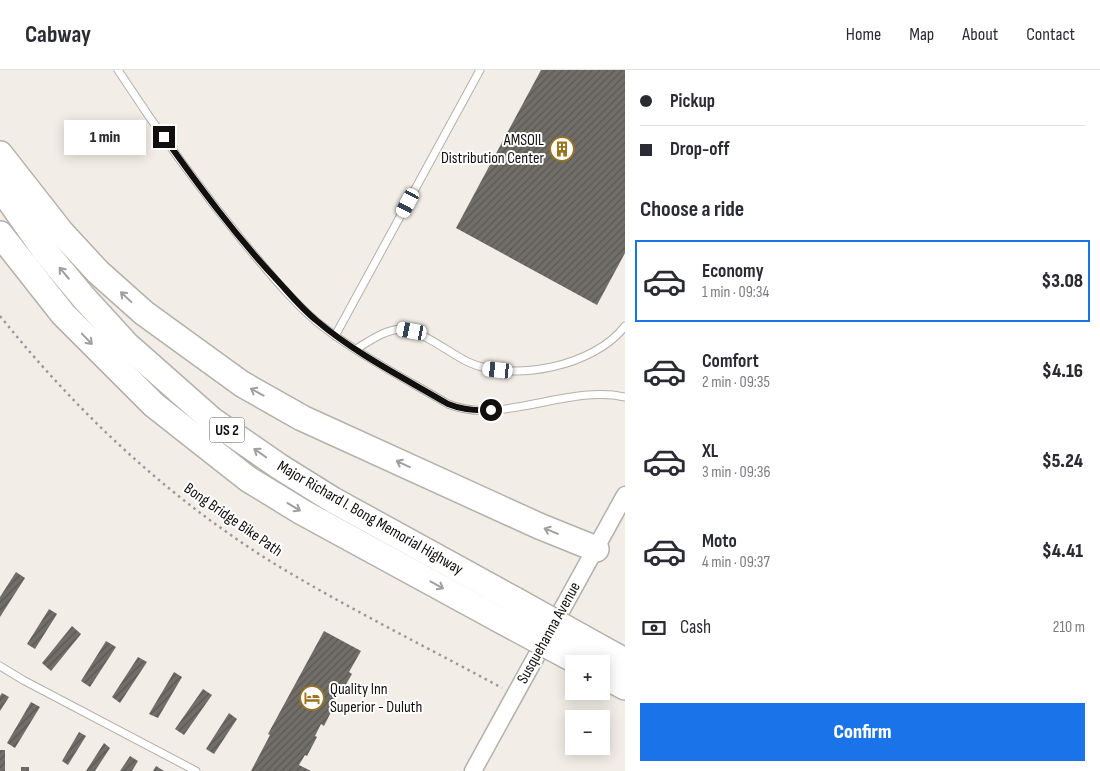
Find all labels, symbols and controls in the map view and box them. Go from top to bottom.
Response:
text: Cabway [25,20,91,49]
text: Home [846,24,881,45]
text: Map [909,24,934,45]
text: About [962,24,998,45]
text: Contact [1026,24,1075,45]
text: Pickup [670,90,715,113]
callout: 1 min [64,120,146,154]
route end [153,126,175,148]
text: 1 min [90,128,120,147]
place label: AMSOIL Distribution Center [441,131,544,168]
building icon: AMSOIL Distribution Center [549,136,575,162]
text: Drop-off [670,138,730,161]
car [394,186,421,220]
text: Choose a ride [640,196,744,223]
icon: car [642,259,687,304]
text: Economy [702,260,764,283]
one-way arrow [58,267,69,280]
text: $3.08 [1042,270,1083,293]
text: 1 min · 09:34 [702,283,769,302]
one-way arrow [119,291,132,303]
car [395,321,428,341]
one-way arrow [81,332,93,345]
icon: car [642,349,687,394]
text: Comfort [702,350,759,373]
text: $4.16 [1042,360,1083,383]
car [482,361,513,379]
text: 2 min · 09:35 [702,373,770,392]
one-way arrow [250,387,265,397]
route start [480,399,502,421]
road number: US 2 [210,418,244,442]
icon: car [642,439,687,484]
text: XL [702,440,718,463]
one-way arrow [253,448,267,458]
text: $5.24 [1042,450,1083,473]
street label: Major Richard I. Bong Memorial Highway [274,457,466,579]
one-way arrow [396,458,411,468]
text: 3 min · 09:36 [702,463,771,482]
street label: Bong Bridge Bike Path [180,479,286,561]
one-way arrow [286,502,301,512]
one-way arrow [544,525,559,535]
icon: car [642,529,687,574]
text: Moto [702,530,737,553]
text: $4.41 [1042,540,1083,563]
text: 4 min · 09:37 [702,553,770,572]
street label: Susquehanna Avenue [513,579,585,687]
one-way arrow [429,580,444,590]
icon: cash [640,614,668,642]
text: Cash [680,616,711,639]
text: 210 m [1053,618,1085,637]
map controls [565,655,610,755]
button: + [565,655,610,700]
place label: Quality Inn Superior - Duluth [330,680,422,717]
hotel icon: Quality Inn Superior - Duluth [299,685,325,711]
button: Confirm [640,703,1085,761]
button: − [565,710,610,755]

